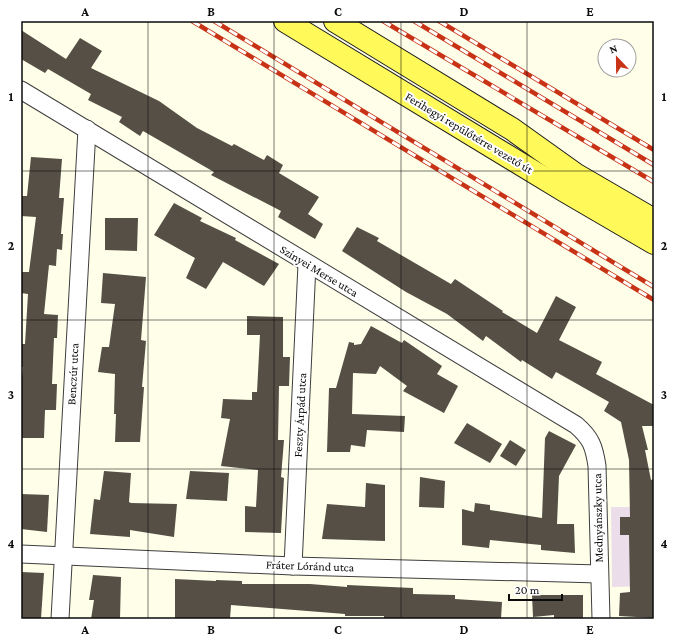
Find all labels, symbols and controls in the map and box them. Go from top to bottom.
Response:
text: A [80,4,89,19]
text: B [207,4,215,19]
text: C [334,4,342,19]
text: D [460,4,469,19]
text: E [586,4,594,19]
north arrow [597,38,637,78]
text: N [608,42,619,56]
text: 1 [9,89,14,104]
street label: Ferihegyi repülőtérre vezető út [403,89,536,177]
text: 1 [662,89,667,104]
text: 2 [8,238,15,253]
text: 2 [661,238,668,253]
street label: Szinyei Merse utca [277,242,361,300]
street label: Benczúr utca [64,342,82,405]
street label: Feszty Árpád utca [291,372,309,458]
text: 3 [8,387,14,402]
text: 3 [661,387,667,402]
street label: Mednyánszky utca [590,473,606,563]
text: 4 [7,536,15,551]
text: 4 [660,536,668,551]
street label: Fráter Lóránd utca [266,557,355,575]
scale bar [509,576,562,602]
text: 20 m [515,583,540,597]
text: A [80,622,89,637]
text: B [207,622,215,637]
text: C [334,622,342,637]
text: D [460,622,469,637]
text: E [586,622,594,637]

